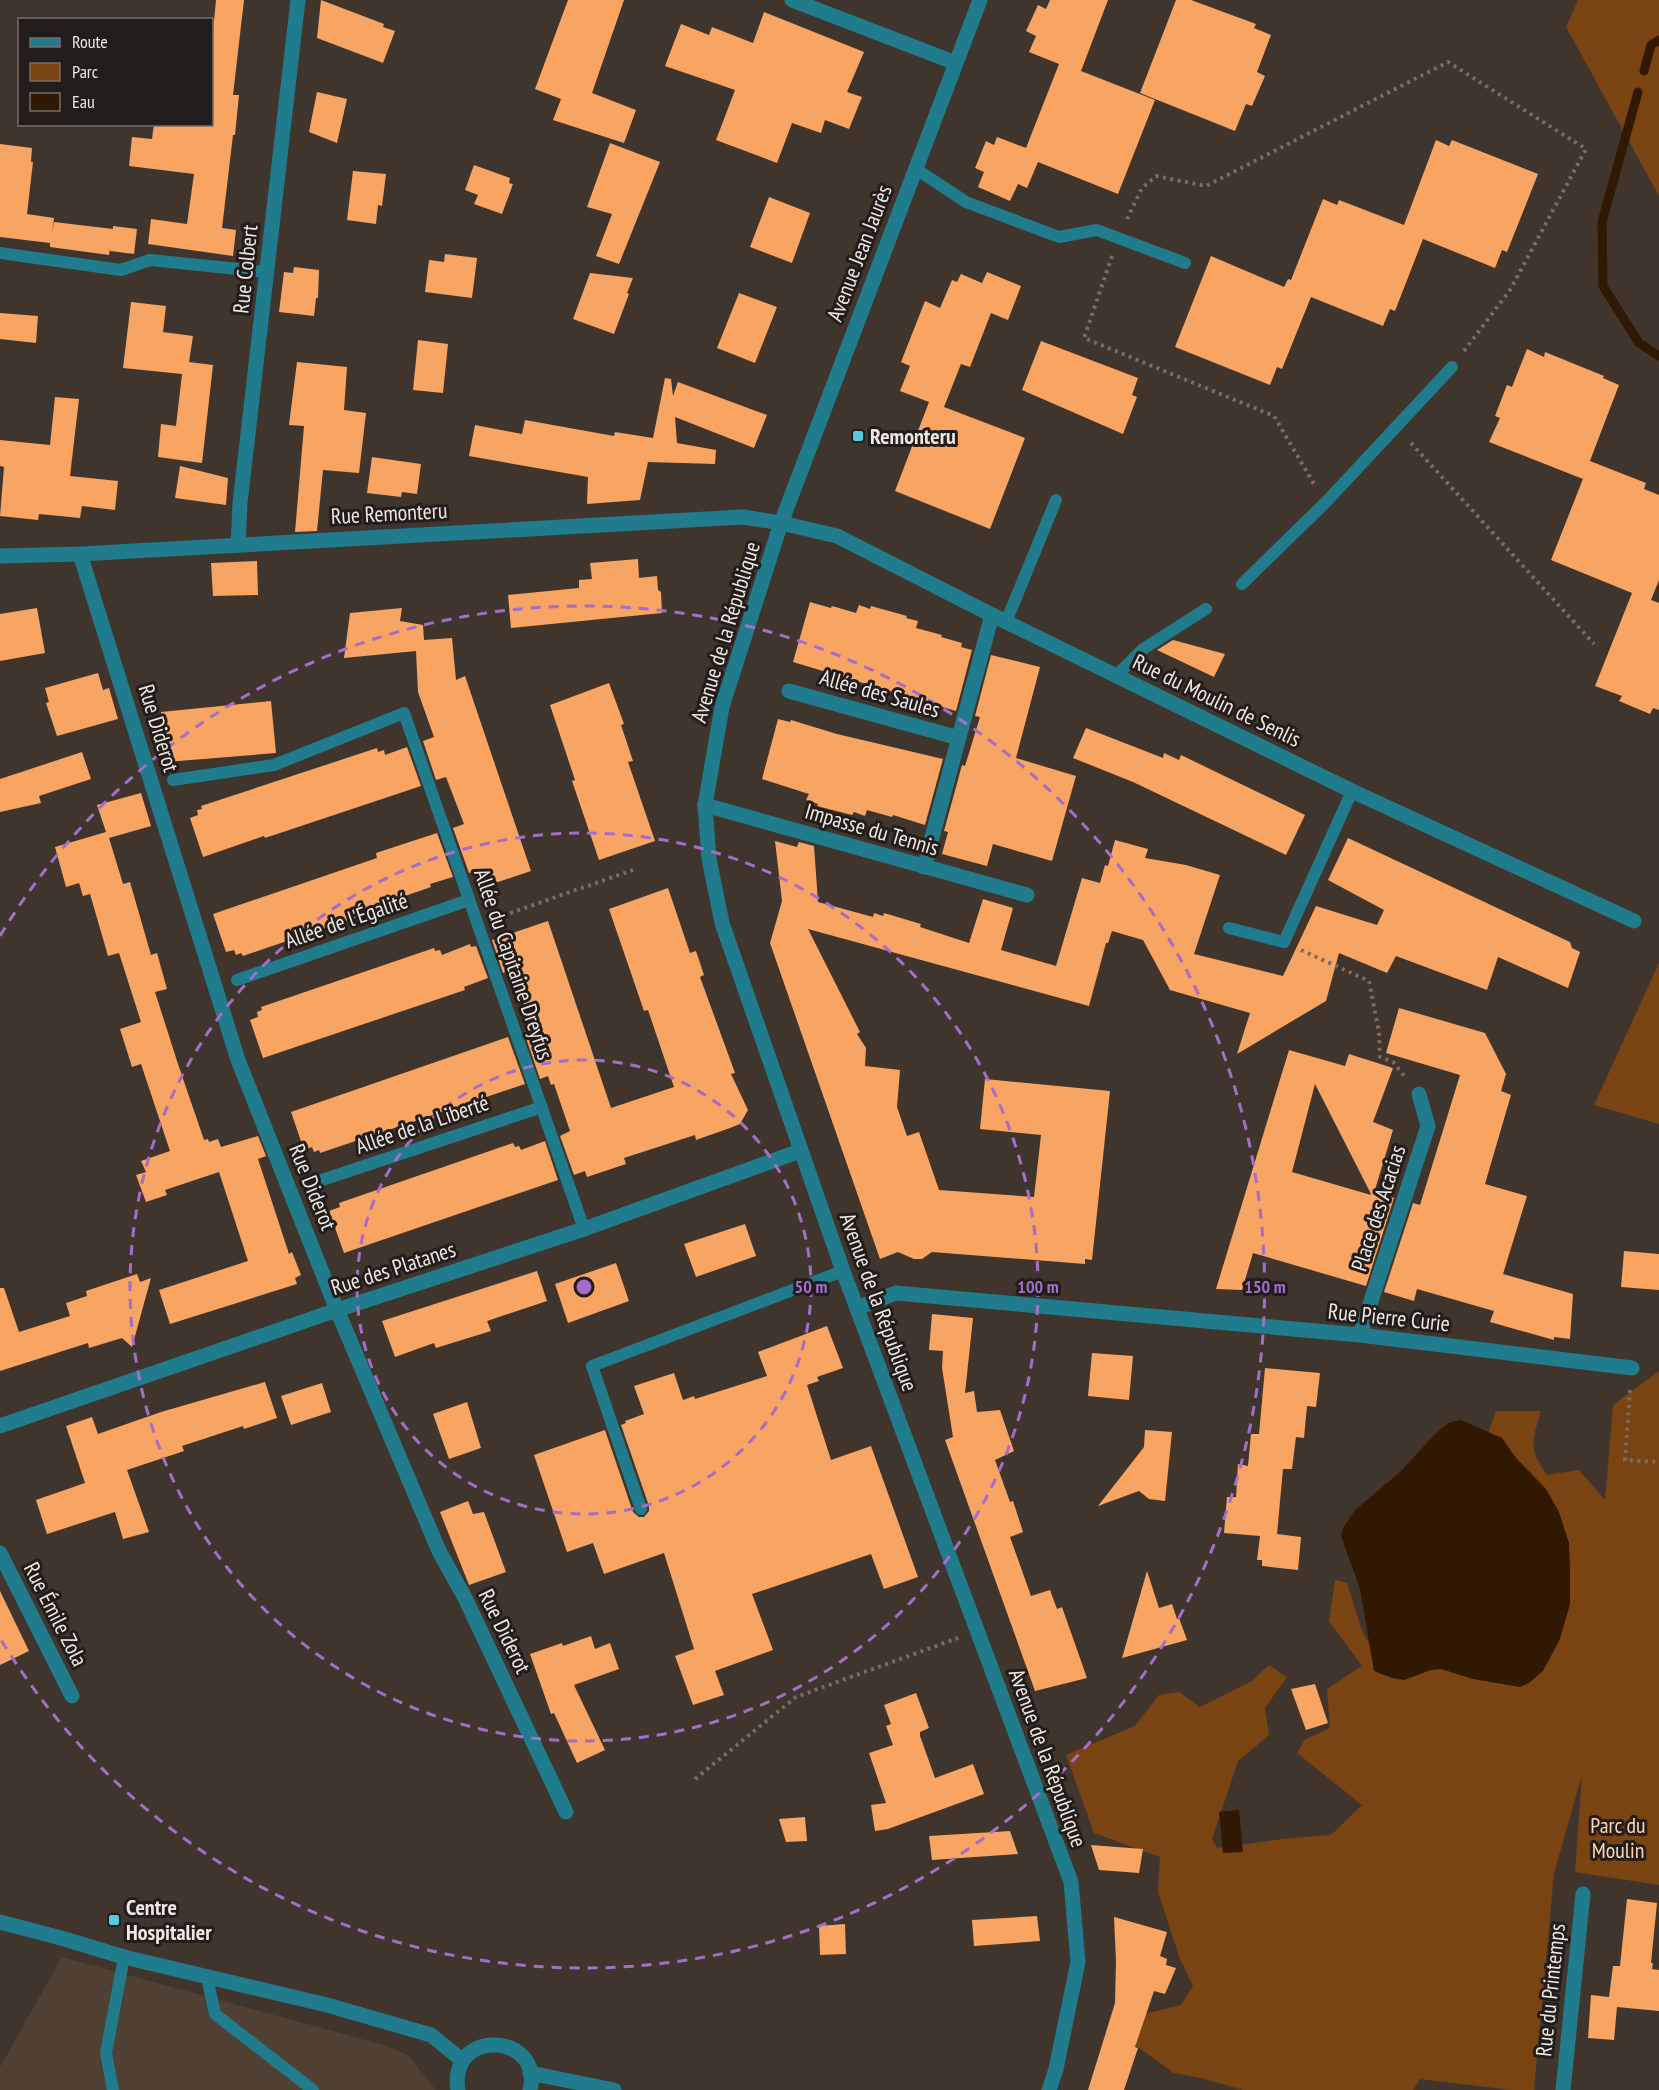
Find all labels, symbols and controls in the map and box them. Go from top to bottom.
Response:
legend [18,18,213,126]
text: Route [72,30,108,53]
text: Parc [72,60,99,83]
text: Eau [72,90,95,113]
street label: Avenue Jean Jaurès [820,181,898,325]
street label: Rue Colbert [226,223,264,315]
place label: Remonteru [870,422,956,450]
marker: Remonteru [851,429,865,443]
street label: Rue Remonteru [330,496,448,530]
street label: Avenue de la République [684,538,766,726]
street label: Rue du Moulin de Senlis [1128,647,1306,753]
street label: Allée des Saules [817,663,943,723]
street label: Rue Diderot [132,681,186,775]
street label: Impasse du Tennis [802,797,942,861]
street label: Allée du Capitaine Dreyfus [468,865,560,1063]
street label: Allée de l'Égalité [281,886,411,954]
street label: Allée de la Liberté [352,1088,492,1160]
street label: Rue Diderot [283,1140,343,1234]
street label: Place des Acacias [1344,1141,1412,1275]
street label: Avenue de la République [834,1209,924,1395]
street label: Rue des Platanes [327,1235,459,1301]
text: 50 m [795,1275,827,1298]
text: 100 m [1017,1275,1059,1298]
text: 150 m [1244,1275,1286,1298]
centre of rings [574,1277,594,1297]
street label: Rue Pierre Curie [1327,1297,1451,1337]
street label: Rue Émile Zola [18,1557,94,1671]
street label: Rue Diderot [473,1584,537,1678]
street label: Avenue de la République [1003,1665,1093,1851]
park label: Parc du Moulin [1590,1811,1646,1864]
place label: Centre Hospitalier [126,1893,212,1946]
marker: Centre Hospitalier [107,1913,121,1927]
street label: Rue du Printemps [1529,1922,1571,2058]

